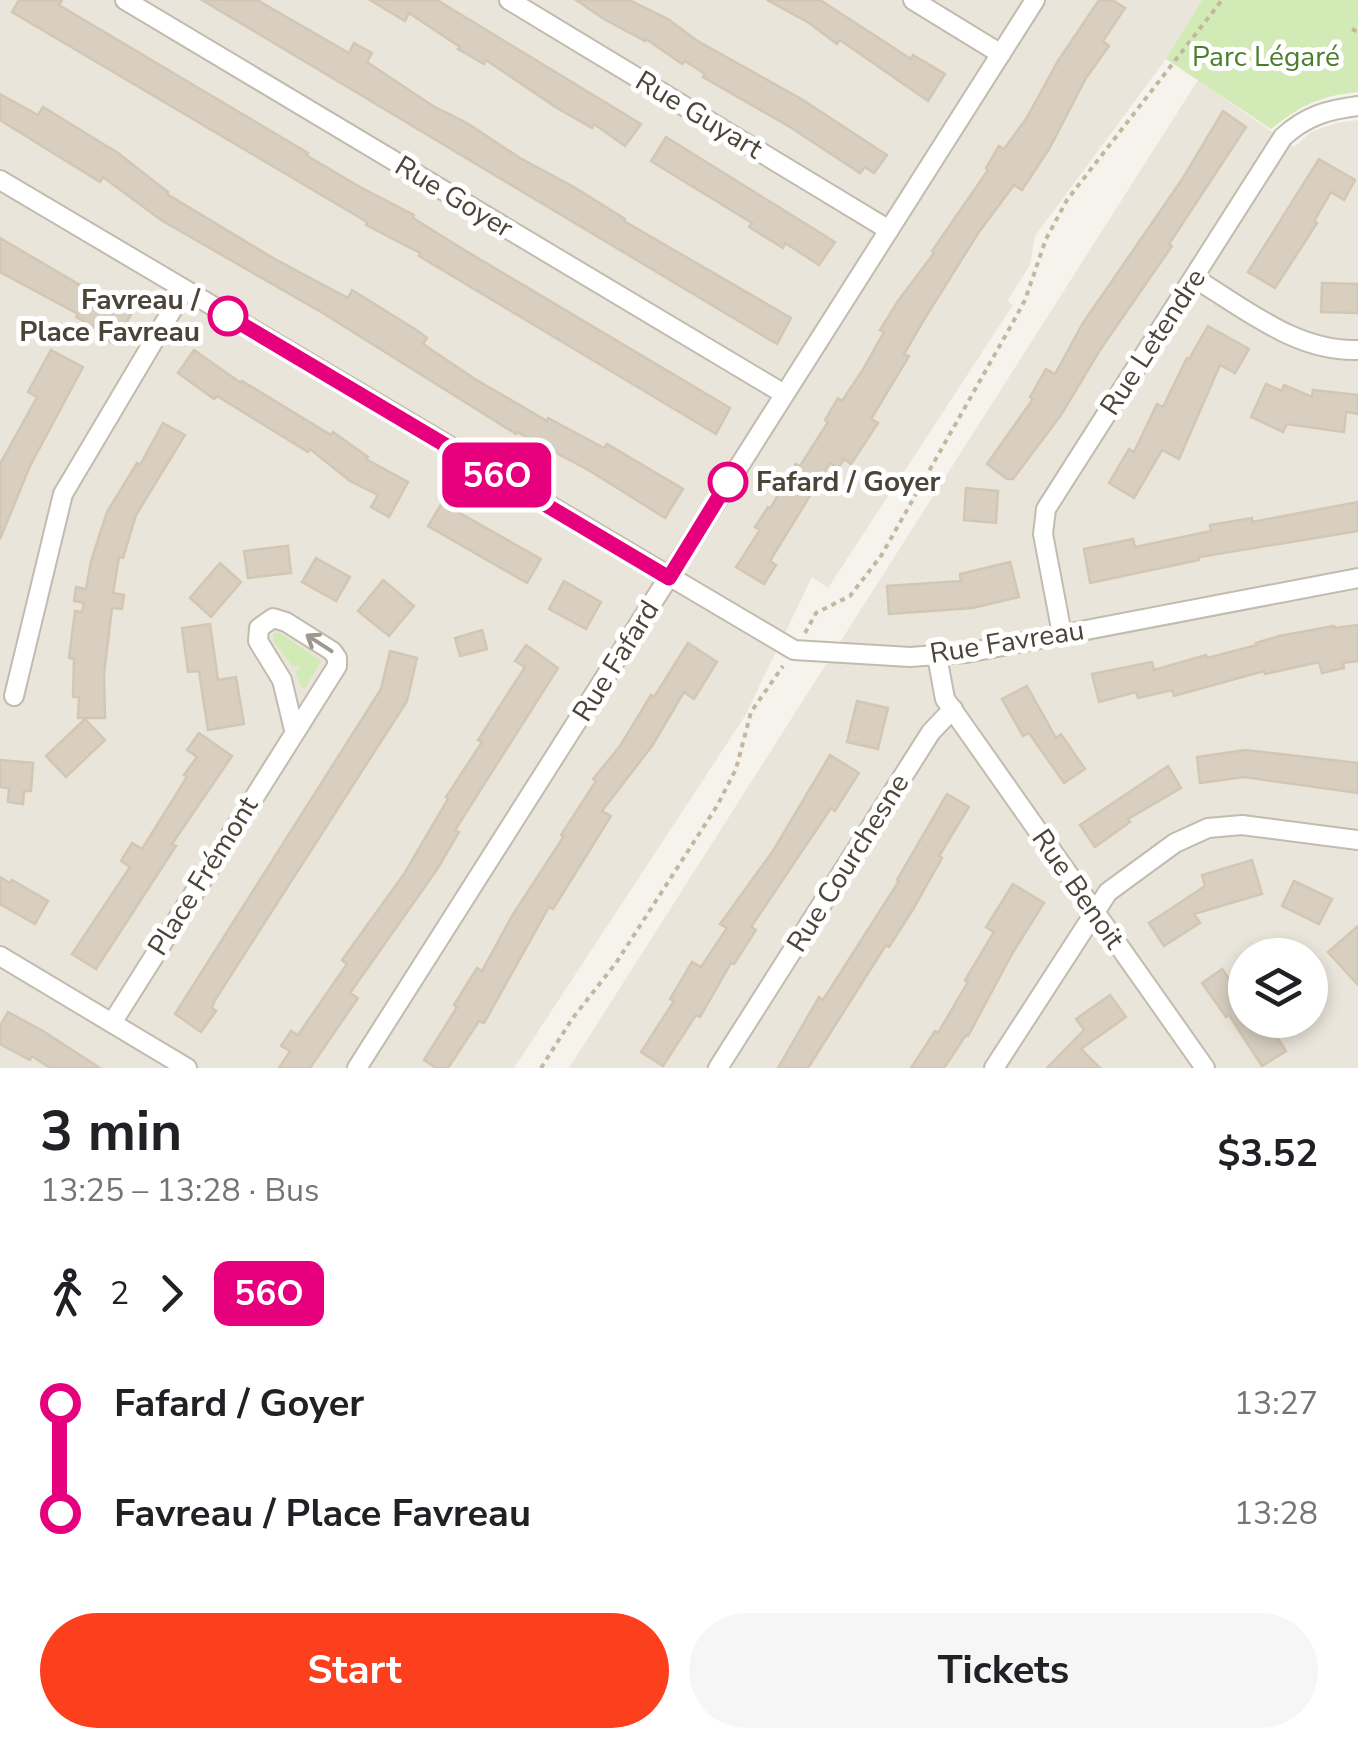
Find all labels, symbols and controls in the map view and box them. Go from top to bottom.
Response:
park label: Parc Légaré [1192,38,1340,76]
street label: Rue Guyart [628,62,770,168]
street label: Rue Goyer [388,147,520,247]
street label: Rue Letendre [1091,261,1215,423]
place label: Favreau / Place Favreau [19,281,201,351]
marker: Favreau / Place Favreau [209,297,247,335]
line badge: 56O [440,442,554,508]
text: 56O [462,452,532,499]
marker: Fafard / Goyer [709,463,747,501]
place label: Fafard / Goyer [756,463,940,501]
street label: Rue Fafard [564,593,668,729]
street label: Rue Favreau [927,611,1087,673]
one-way arrow [305,633,333,654]
street label: Rue Courchesne [778,767,918,959]
street label: Place Frémont [139,789,267,963]
street label: Rue Benoit [1023,822,1133,957]
map controls [1228,938,1328,1038]
button: layers [1228,938,1328,1038]
text: 3 min [40,1094,182,1169]
text: $3.52 [1217,1128,1318,1179]
text: 13:25 – 13:28 · Bus [40,1169,319,1212]
icon: walk [40,1266,95,1321]
icon: forward [144,1266,199,1321]
text: 56O [234,1270,304,1317]
text: 2 [110,1272,129,1315]
text: Fafard / Goyer [114,1378,364,1429]
text: 13:27 [1234,1382,1318,1425]
text: Favreau / Place Favreau [114,1488,531,1539]
text: 13:28 [1234,1492,1318,1535]
button: Start [40,1613,669,1728]
button: Tickets [689,1613,1318,1728]

